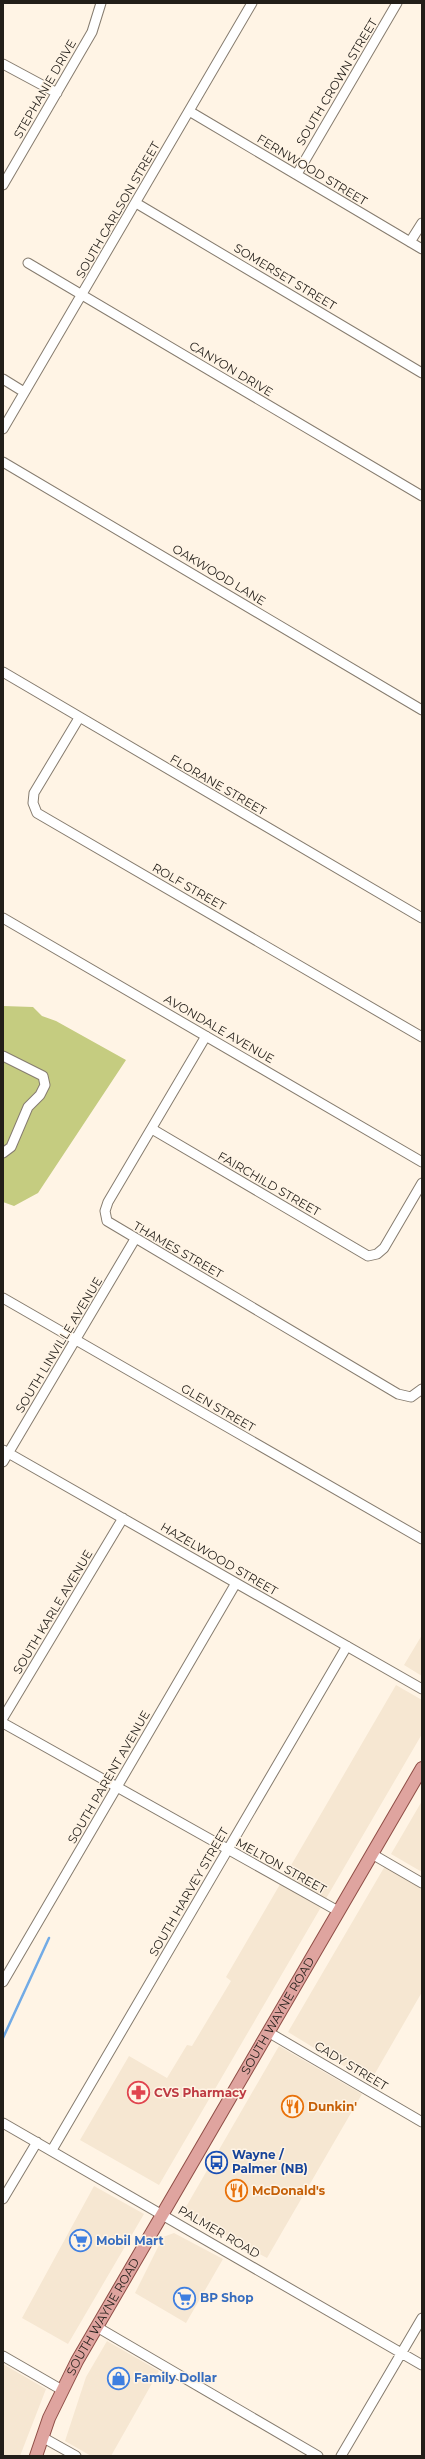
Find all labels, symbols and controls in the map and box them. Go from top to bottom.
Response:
street label: SOUTH CROWN STREET [293,15,380,148]
street label: STEPHANIE DRIVE [10,37,79,141]
street label: FERNWOOD STREET [254,131,370,208]
street label: SOUTH CARLSON STREET [72,139,163,281]
street label: SOMERSET STREET [231,240,339,313]
street label: CANYON DRIVE [187,338,276,399]
street label: OAKWOOD LANE [170,541,269,608]
street label: FLORANE STREET [167,751,269,818]
street label: ROLF STREET [150,859,229,914]
street label: AVONDALE AVENUE [162,991,277,1066]
street label: FAIRCHILD STREET [215,1148,323,1219]
street label: THAMES STREET [131,1218,226,1281]
street label: SOUTH LINVILLE AVENUE [12,1274,105,1415]
street label: GLEN STREET [179,1380,258,1435]
street label: HAZELWOOD STREET [158,1519,281,1598]
street label: SOUTH KARLE AVENUE [10,1547,96,1676]
street label: SOUTH PARENT AVENUE [64,1707,153,1846]
street label: SOUTH HARVEY STREET [146,1825,232,1959]
street label: MELTON STREET [233,1834,329,1897]
street label: SOUTH WAYNE ROAD [237,1954,317,2077]
street label: CADY STREET [312,2038,391,2093]
pharmacy icon: CVS Pharmacy [126,2080,152,2106]
place label: CVS Pharmacy [154,2085,247,2100]
restaurant icon: Dunkin' [280,2094,306,2120]
place label: Dunkin' [308,2099,357,2114]
place label: Wayne / Palmer (NB) [232,2147,308,2176]
bus stop icon: Wayne / Palmer (NB) [203,2149,229,2175]
restaurant icon: McDonald's [224,2178,250,2204]
place label: McDonald's [252,2183,326,2198]
street label: PALMER ROAD [176,2202,263,2261]
supermarket icon: Mobil Mart [68,2228,94,2254]
place label: Mobil Mart [96,2233,164,2248]
street label: SOUTH WAYNE ROAD [63,2255,142,2378]
supermarket icon: BP Shop [171,2285,197,2311]
place label: BP Shop [200,2290,254,2305]
shop icon: Family Dollar [105,2365,131,2391]
place label: Family Dollar [134,2370,217,2385]

